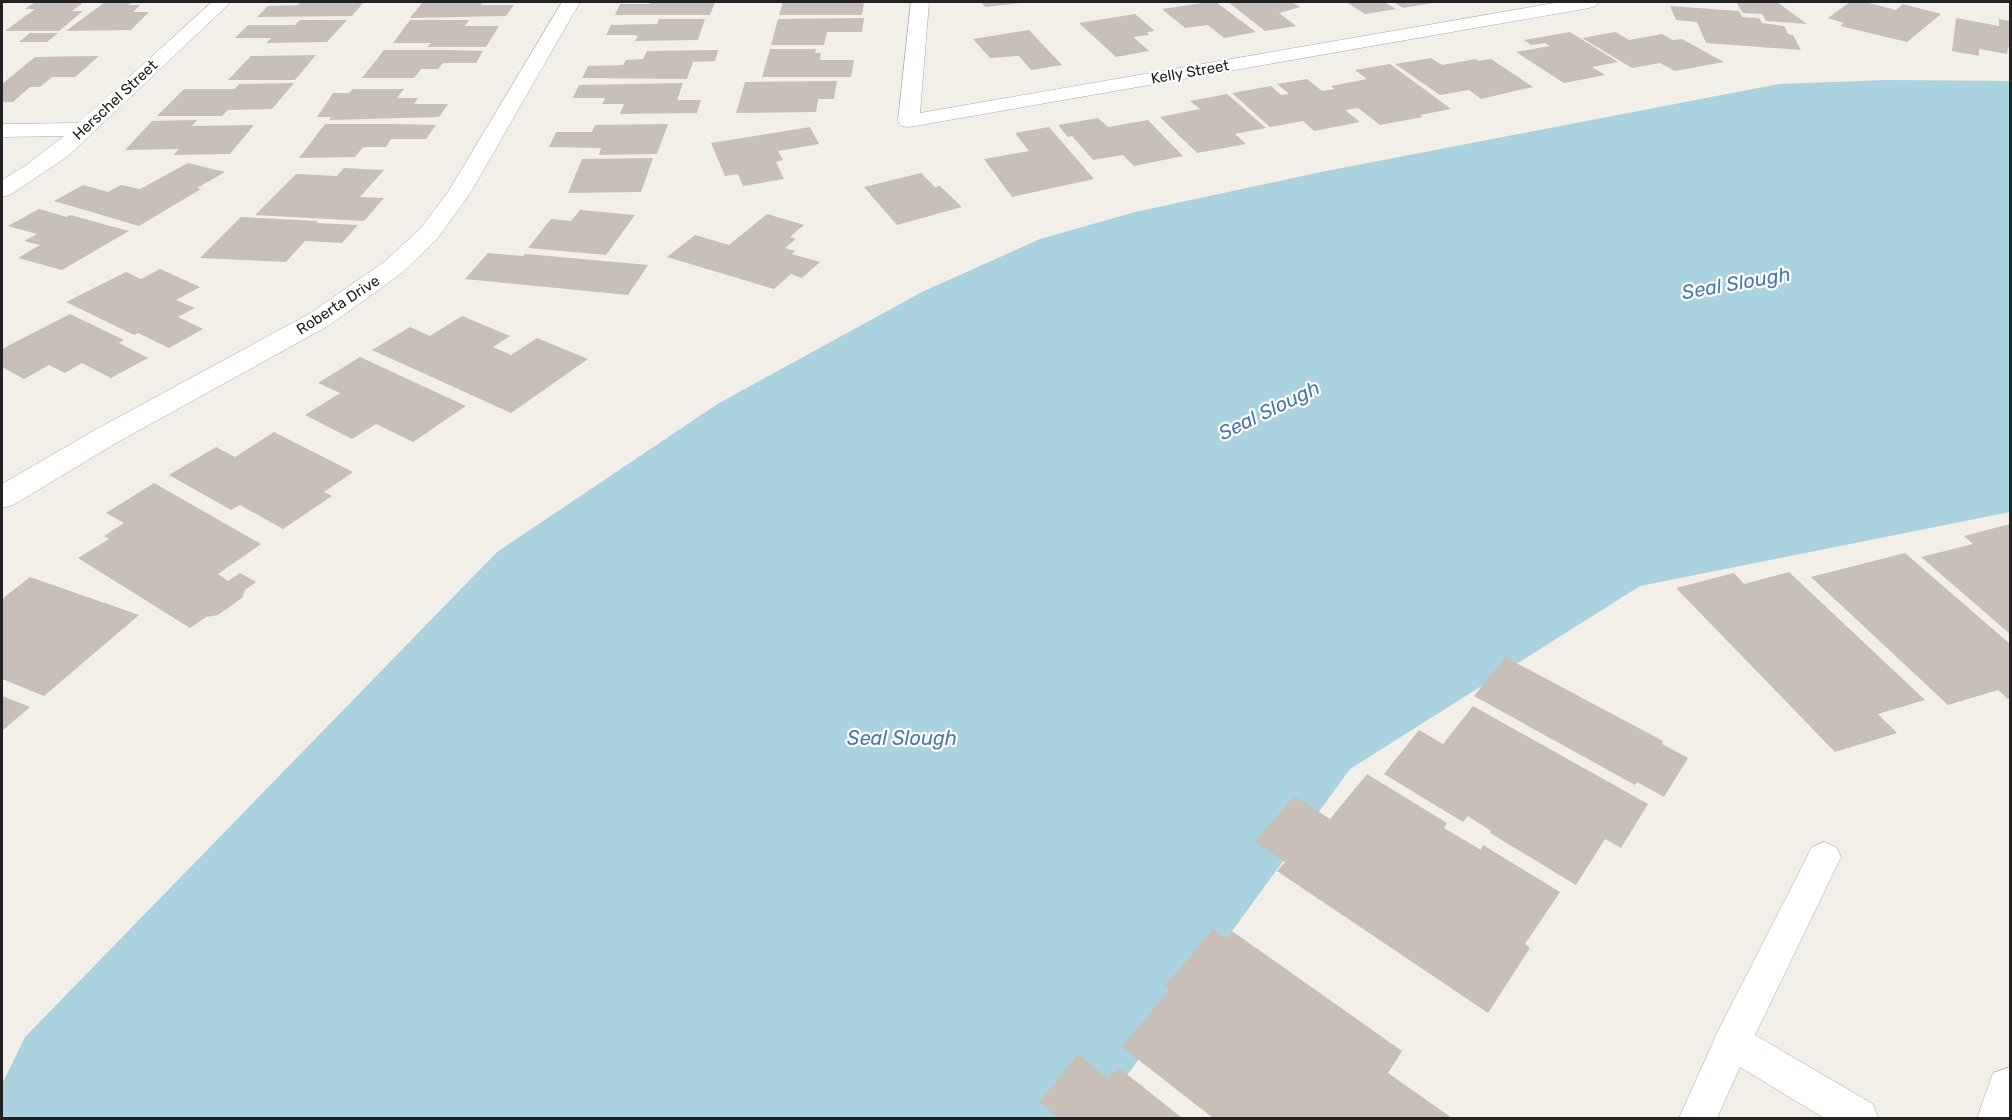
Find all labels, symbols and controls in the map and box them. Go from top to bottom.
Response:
street label: Herschel Street [69,56,161,144]
street label: Kelly Street [1149,56,1231,88]
water label: Seal Slough [1680,262,1792,304]
street label: Roberta Drive [293,272,383,338]
water label: Seal Slough [1214,375,1324,445]
water label: Seal Slough [847,726,957,750]

